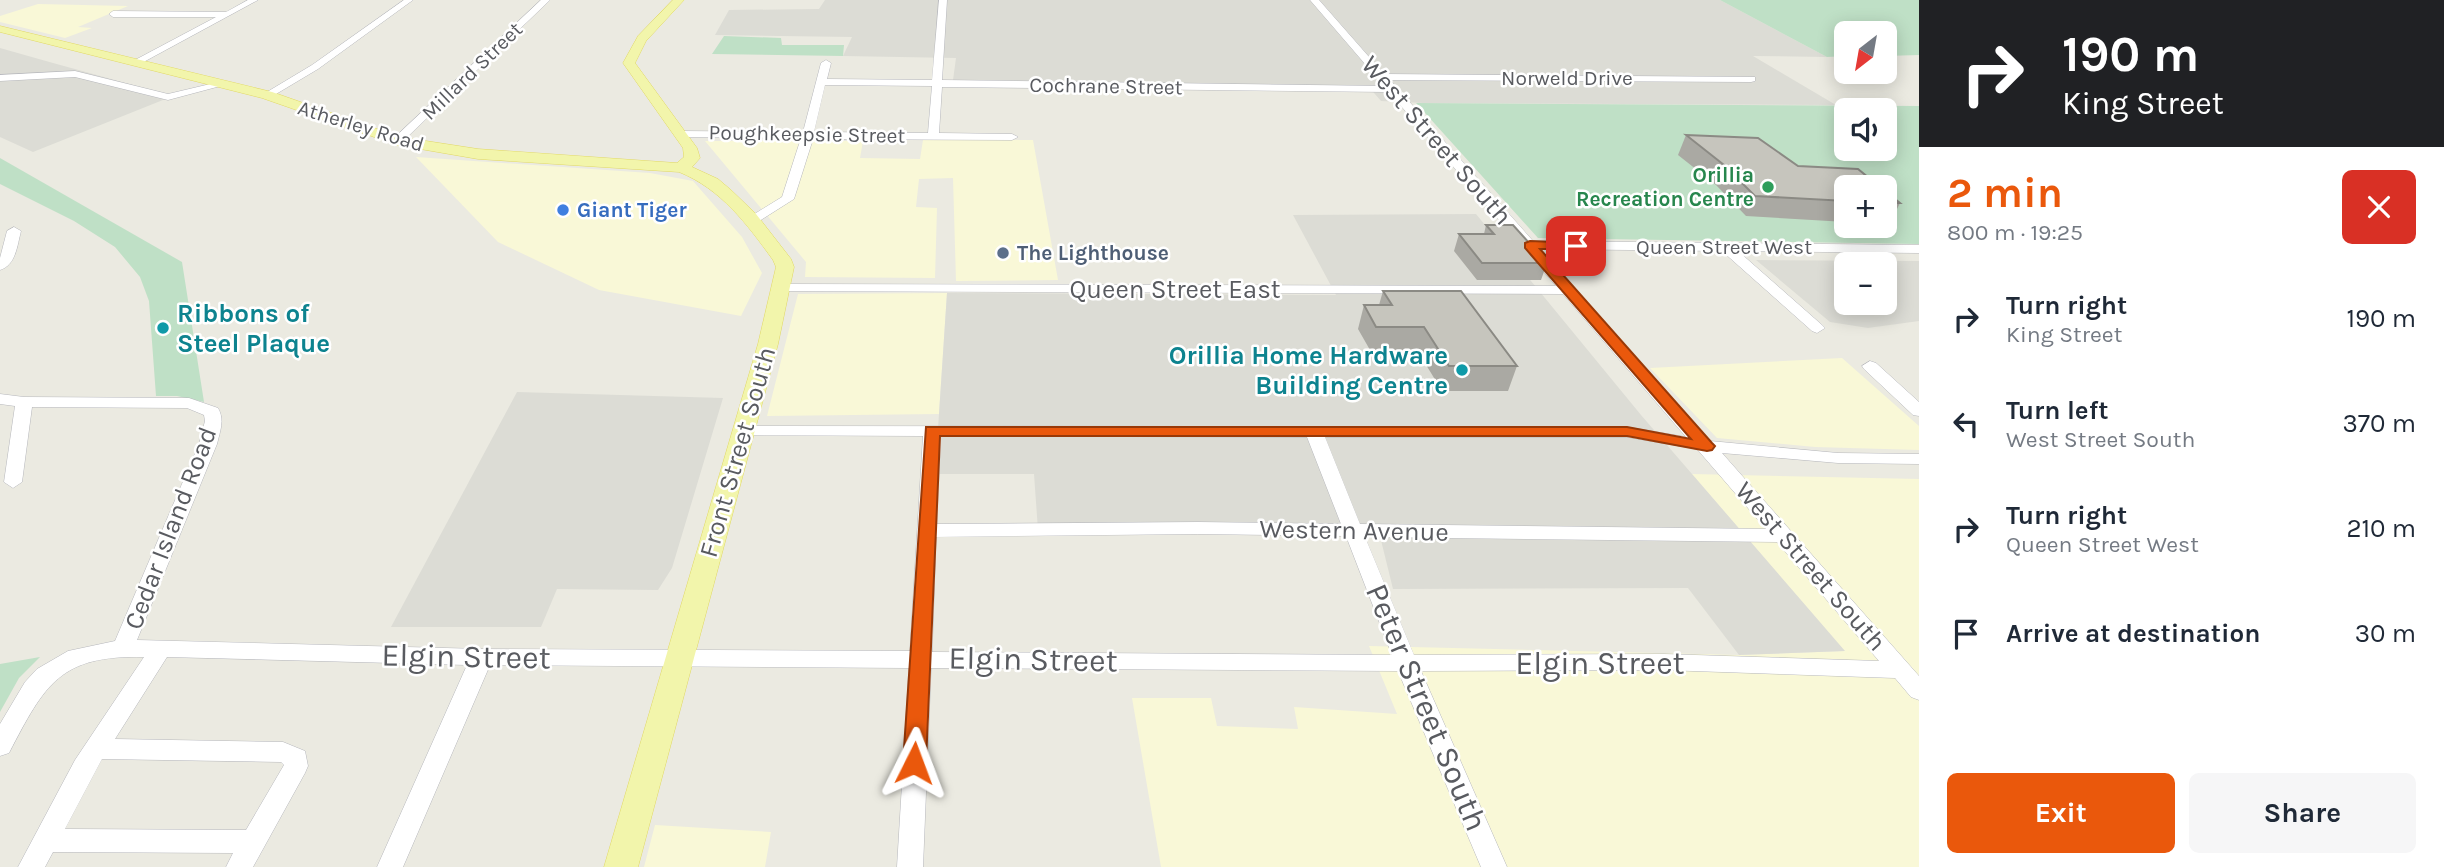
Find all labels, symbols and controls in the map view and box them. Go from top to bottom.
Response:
street label: Millard Street [417,17,527,125]
north arrow [1834,21,1897,84]
map controls [1834,21,1897,315]
text: 190 m [2062,26,2199,83]
icon: right [1947,28,2038,119]
street label: West Street South [1355,49,1519,231]
street label: Norweld Drive [1501,66,1633,90]
street label: Cochrane Street [1029,73,1183,99]
text: King Street [2062,85,2224,122]
street label: Atherley Road [295,95,427,157]
button: sound [1834,98,1897,161]
street label: Poughkeepsie Street [708,120,906,148]
place label: Orillia Recreation Centre [1576,163,1754,211]
text: 2 min [1947,168,2063,218]
button: close [2342,170,2416,244]
button: + [1834,175,1897,238]
marker: Orillia Recreation Centre [1760,179,1776,195]
place label: Giant Tiger [577,198,687,222]
marker: Giant Tiger [555,202,571,218]
pin [1546,216,1606,276]
text: 800 m · 19:25 [1947,219,2083,246]
icon: arrive [1557,227,1595,265]
street label: Queen Street West [1636,235,1812,259]
place label: The Lighthouse [1017,241,1169,265]
marker: The Lighthouse [995,245,1011,261]
button: − [1834,252,1897,315]
street label: Queen Street East [1069,274,1281,305]
text: Turn right [2006,290,2127,321]
place label: Ribbons of Steel Plaque [177,298,330,359]
icon: right [1947,300,1985,338]
text: 190 m [2346,303,2416,334]
marker: Ribbons of Steel Plaque [155,320,171,336]
text: King Street [2006,321,2122,348]
place label: Orillia Home Hardware Building Centre [1169,340,1448,401]
street label: Front Street South [693,343,782,561]
marker: Orillia Home Hardware Building Centre [1454,362,1470,378]
text: Turn left [2006,395,2108,426]
icon: left [1947,405,1985,443]
text: 370 m [2343,408,2416,439]
street label: Cedar Island Road [118,423,223,634]
text: West Street South [2006,426,2195,453]
street label: West Street South [1729,475,1893,657]
text: Turn right [2006,500,2127,531]
icon: right [1947,510,1985,548]
street label: Western Avenue [1259,513,1449,548]
text: 210 m [2346,513,2416,544]
text: Queen Street West [2006,531,2199,558]
street label: Peter Street South [1358,578,1495,836]
icon: arrive [1947,615,1985,653]
text: Arrive at destination [2006,618,2260,649]
text: 30 m [2355,618,2416,649]
street label: Elgin Street [381,637,551,676]
street label: Elgin Street [948,640,1118,679]
street label: Elgin Street [1515,645,1685,682]
position arrow [877,726,951,800]
button: Exit [1947,773,2175,853]
button: Share [2189,773,2416,853]

